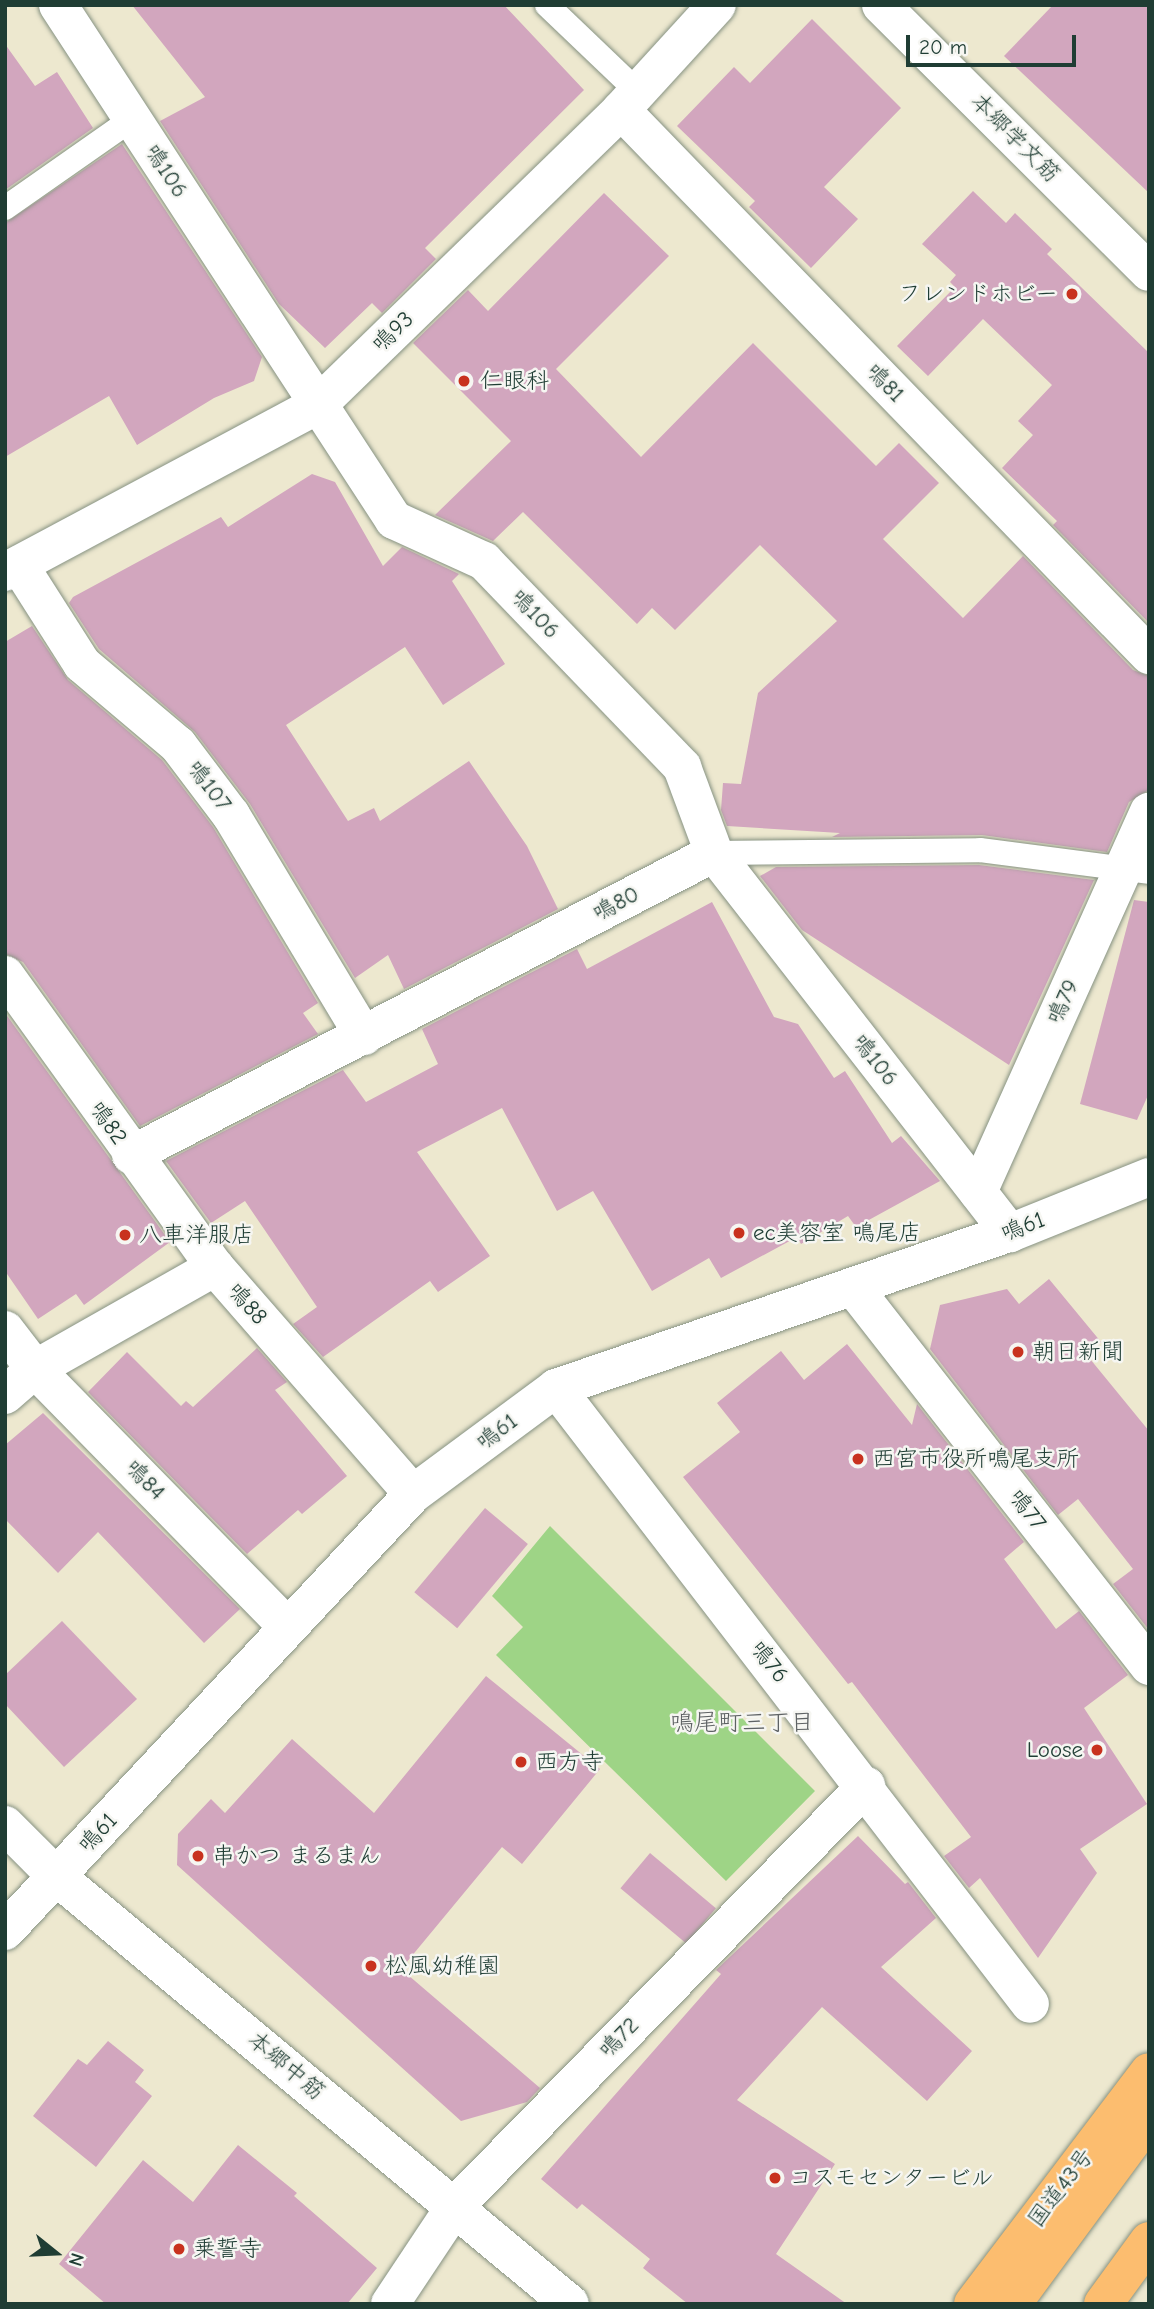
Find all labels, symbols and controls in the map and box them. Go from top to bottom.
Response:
scale bar [909,21,1079,65]
text: 20 m [919,35,967,59]
street label: 本郷学文筋 [965,88,1065,188]
street label: 鳴106 [138,139,194,203]
place label: フレンドホビー [898,280,1058,308]
marker: フレンドホビー [1064,286,1080,302]
street label: 鳴93 [367,306,419,358]
street label: 鳴81 [860,358,910,408]
place label: 仁眼科 [480,367,549,395]
marker: 仁眼科 [454,371,474,391]
street label: 鳴106 [505,583,565,645]
street label: 鳴107 [181,755,237,817]
street label: 鳴80 [588,880,644,928]
street label: 鳴79 [1041,975,1085,1029]
street label: 鳴106 [846,1028,904,1092]
street label: 鳴82 [83,1096,133,1150]
street label: 鳴61 [997,1206,1049,1248]
place label: ec美容室 鳴尾店 [753,1219,921,1247]
place label: 八車洋服店 [139,1221,254,1249]
marker: ec美容室 鳴尾店 [731,1225,747,1241]
marker: 八車洋服店 [117,1227,133,1243]
street label: 鳴88 [221,1277,273,1331]
place label: 朝日新聞 [1032,1338,1124,1366]
marker: 朝日新聞 [1010,1344,1026,1360]
street label: 鳴61 [471,1408,523,1456]
place label: 西宮市役所鳴尾支所 [872,1445,1079,1473]
marker: 西宮市役所鳴尾支所 [850,1451,866,1467]
street label: 鳴84 [119,1454,171,1506]
street label: 鳴77 [1002,1484,1052,1536]
street label: 鳴76 [744,1635,794,1689]
district label: 鳴尾町三丁目 [670,1709,814,1737]
place label: Loose [1027,1736,1083,1764]
marker: Loose [1089,1742,1105,1758]
place label: 西方寺 [535,1748,604,1776]
marker: 西方寺 [513,1754,529,1770]
street label: 鳴61 [73,1807,123,1859]
place label: 串かつ まるまん [212,1842,381,1870]
marker: 串かつ まるまん [190,1848,206,1864]
place label: 松風幼稚園 [385,1952,500,1980]
marker: 松風幼稚園 [363,1958,379,1974]
street label: 鳴72 [593,2012,645,2064]
street label: 本郷中筋 [242,2026,330,2106]
street label: 国道43号 [1022,2143,1100,2233]
place label: コスモセンタービル [789,2164,996,2192]
marker: コスモセンタービル [767,2170,783,2186]
north arrow [21,2218,91,2288]
place label: 乗誓寺 [193,2235,262,2263]
marker: 乗誓寺 [171,2241,187,2257]
text: N [64,2250,88,2269]

